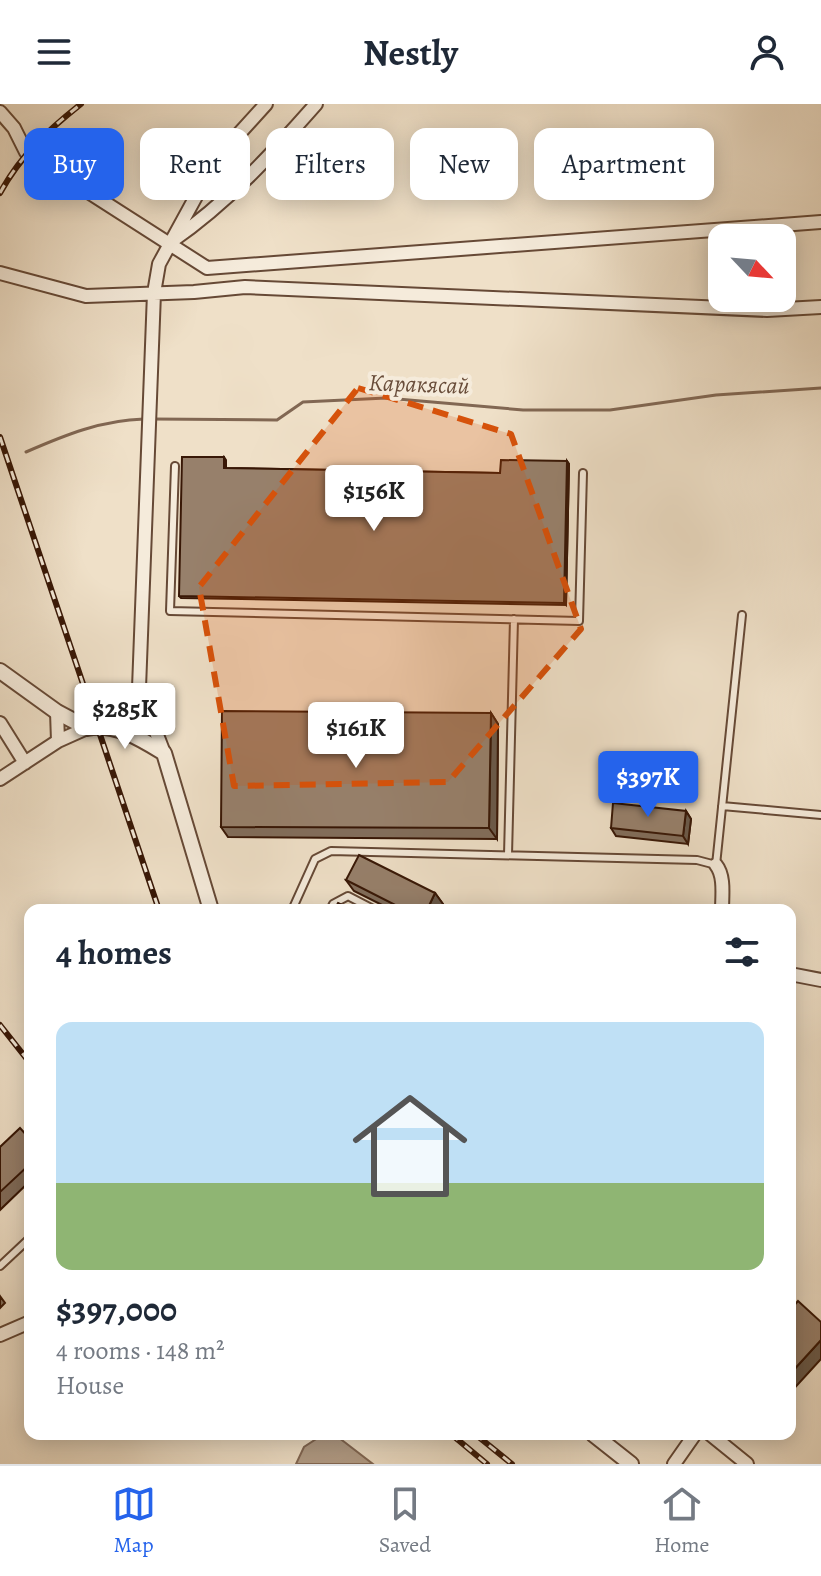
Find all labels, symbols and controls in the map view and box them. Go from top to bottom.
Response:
text: Nestly [363,28,458,77]
icon: menu [32,30,76,74]
icon: person [745,30,789,74]
chip: Buy [24,128,124,200]
chip: Rent [140,128,250,200]
chip: Filters [266,128,394,200]
chip: New [410,128,518,200]
chip: Apartment [534,128,714,200]
north arrow [708,224,796,312]
map controls [708,224,796,312]
water label: Каракясай [368,366,470,402]
pin: $156K [318,465,430,533]
text: $156K [343,473,405,508]
pin: $285K [69,683,181,751]
text: $285K [92,691,158,726]
pin: $161K [300,702,412,770]
text: $161K [326,710,386,745]
pin: $397K [592,751,704,819]
text: $397K [616,759,680,794]
text: 4 homes [56,929,172,976]
icon: filters [720,930,764,974]
icon: home [338,1074,482,1218]
text: $397,000 [56,1286,177,1333]
text: 4 rooms · 148 m² [56,1333,225,1368]
text: House [56,1368,124,1403]
tab: Map [112,1482,156,1560]
tab: Saved [379,1482,431,1560]
tab: Home [654,1482,709,1560]

